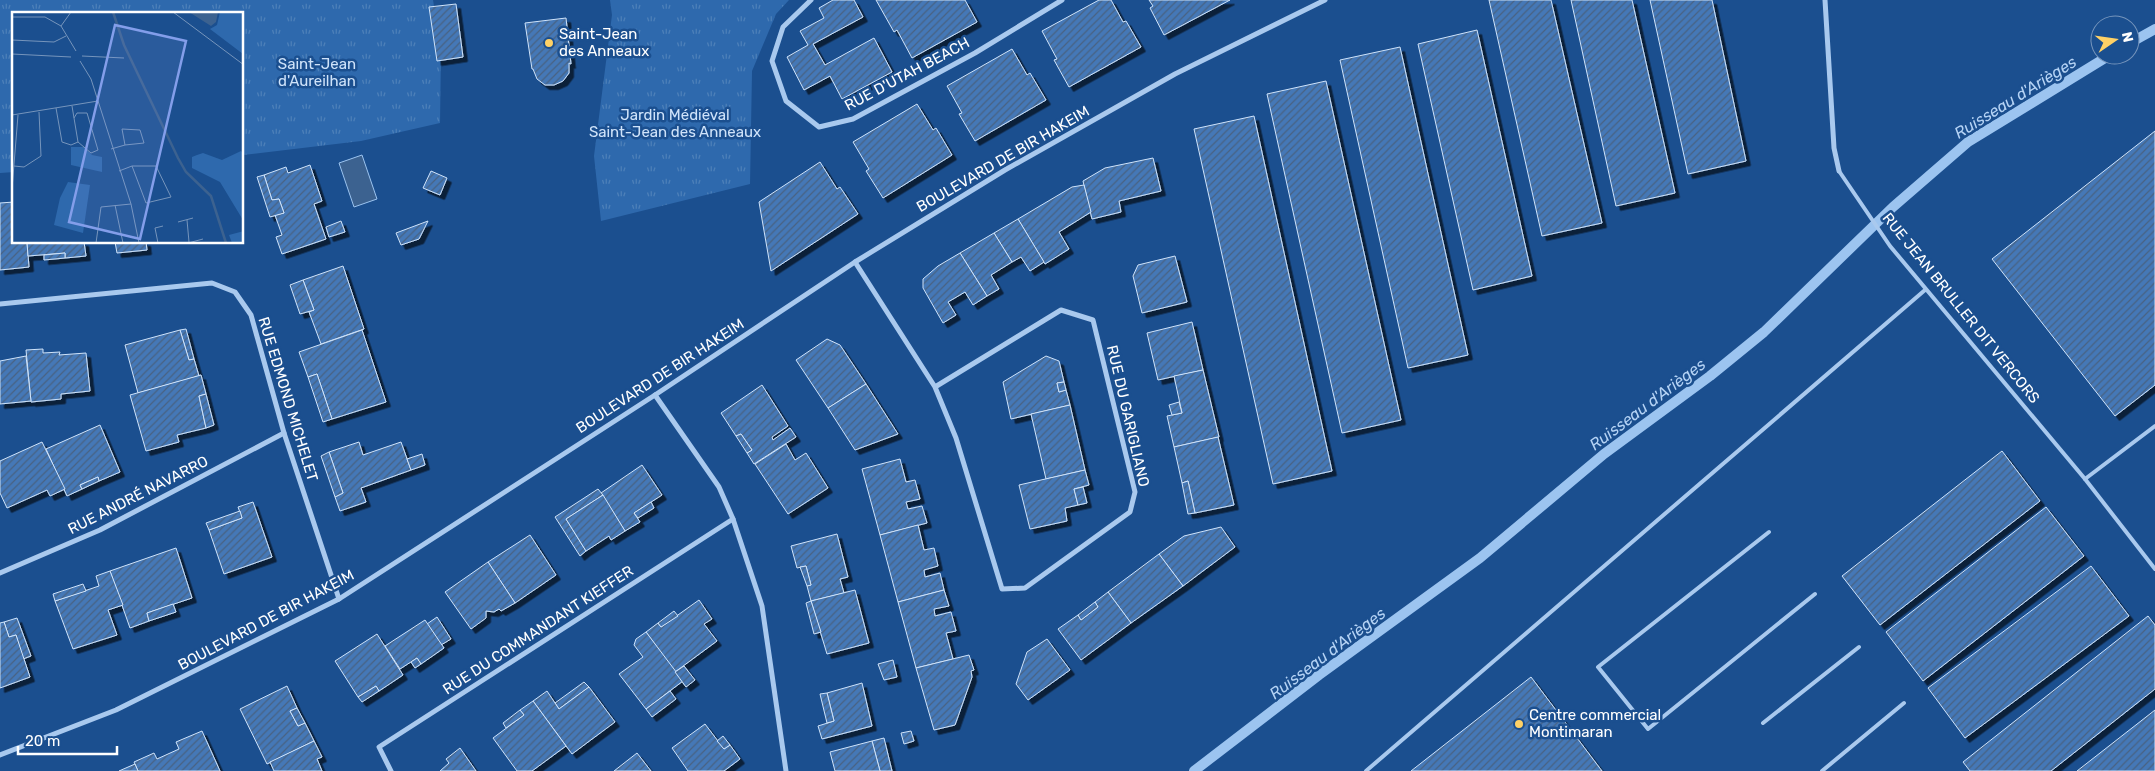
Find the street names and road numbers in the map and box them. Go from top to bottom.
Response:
street label: RUE D'UTAH BEACH [841,33,973,115]
street label: BOULEVARD DE BIR HAKEIM [913,102,1093,216]
street label: RUE JEAN BRULLER DIT VERCORS [1879,209,2043,407]
street label: RUE EDMOND MICHELET [254,315,322,484]
street label: BOULEVARD DE BIR HAKEIM [573,315,747,437]
street label: RUE DU GARIGLIANO [1103,343,1153,489]
street label: RUE ANDRÉ NAVARRO [65,452,211,538]
street label: RUE DU COMMANDANT KIEFFER [439,562,637,698]
street label: BOULEVARD DE BIR HAKEIM [175,566,357,674]

